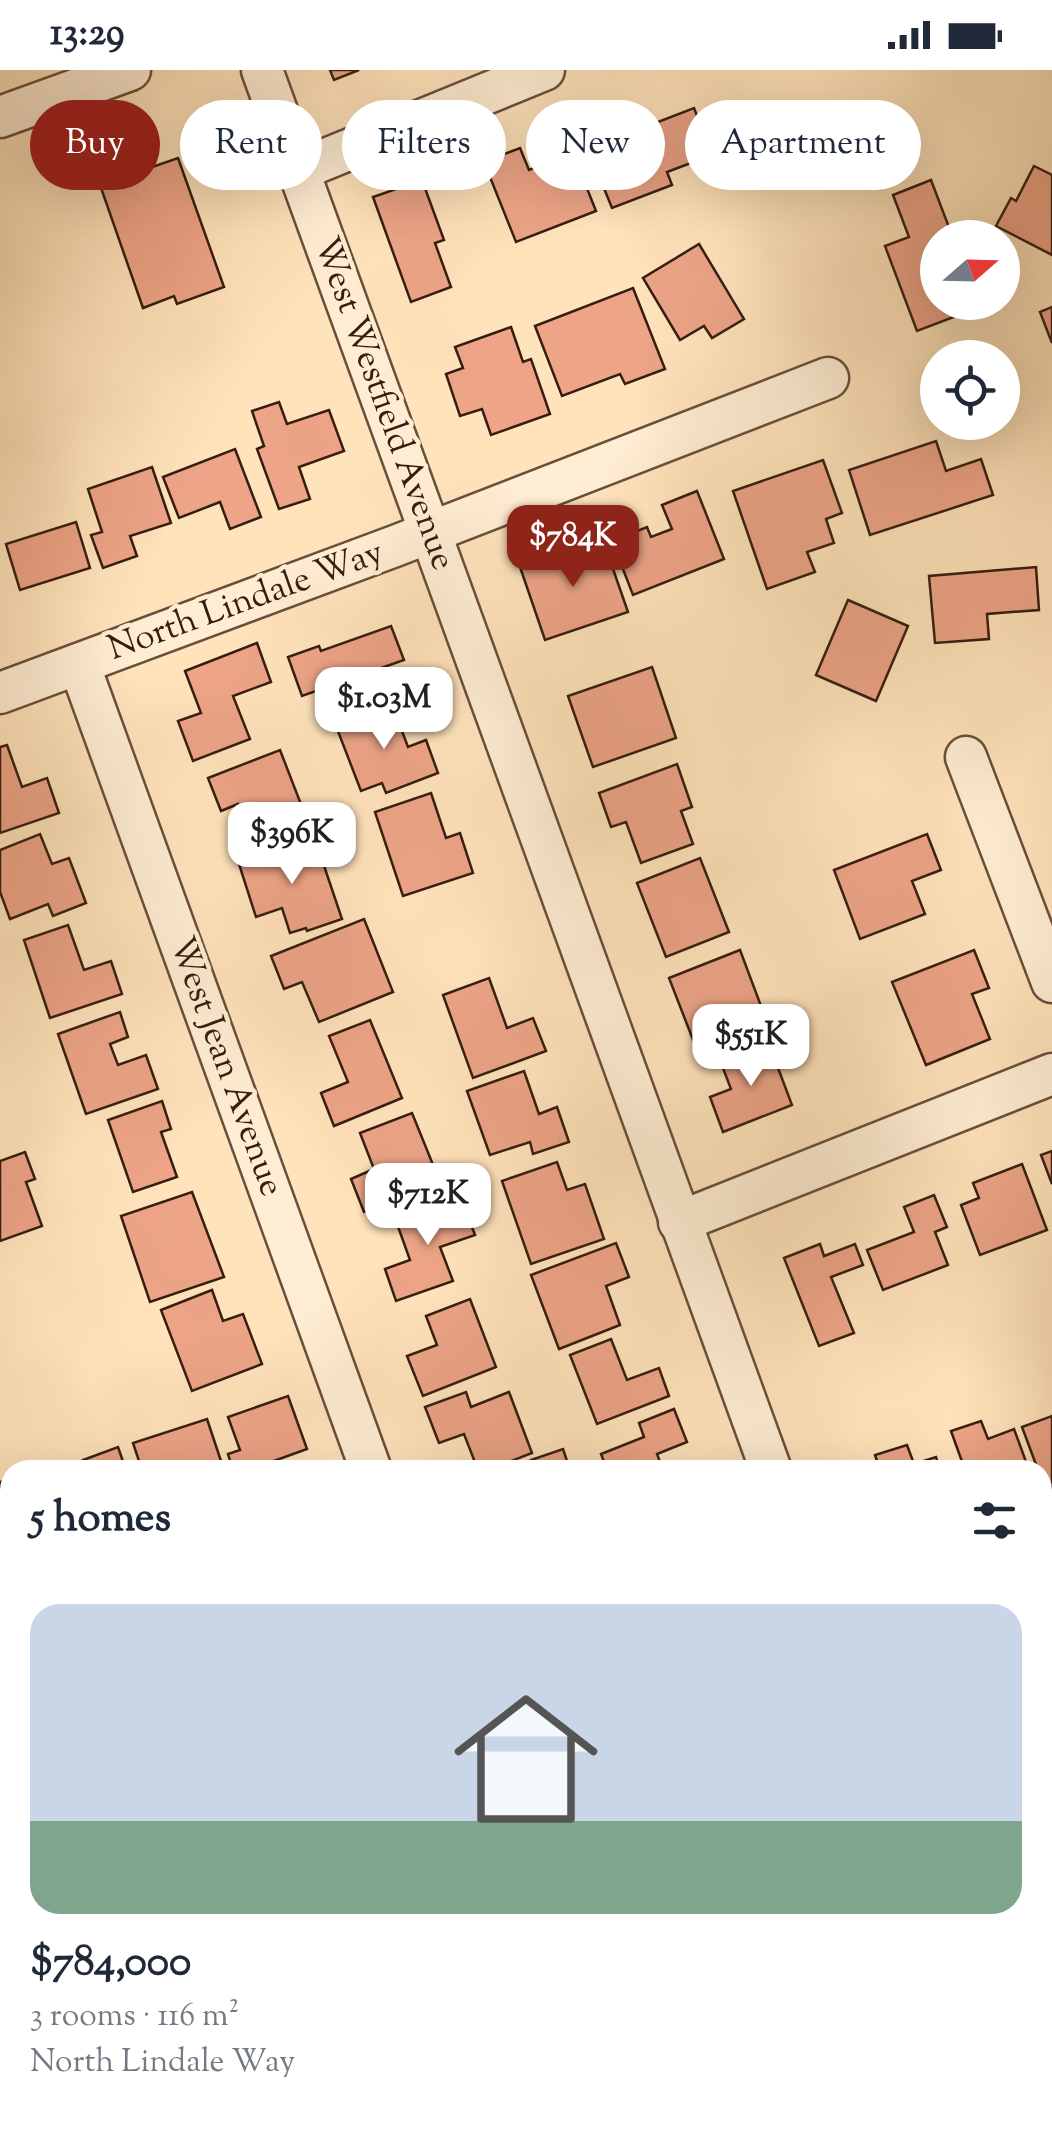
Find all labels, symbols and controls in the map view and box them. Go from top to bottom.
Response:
text: 13:29 [50,8,124,62]
chip: Buy [30,100,160,190]
chip: Rent [180,100,322,190]
chip: Filters [342,100,506,190]
chip: New [526,100,665,190]
chip: Apartment [685,100,921,190]
north arrow [920,220,1020,320]
map controls [920,220,1020,440]
street label: West Westfield Avenue [299,230,467,578]
button: locate [920,340,1020,440]
pin: $784K [503,505,643,590]
text: $784K [529,514,617,560]
street label: North Lindale Way [101,528,391,676]
pin: $1.03M [303,667,465,752]
text: $1.03M [337,676,431,722]
pin: $396K [222,802,362,887]
text: $396K [250,811,334,857]
street label: West Jean Avenue [154,930,296,1204]
pin: $551K [681,1004,821,1089]
text: $551K [714,1013,788,1059]
pin: $712K [358,1163,498,1248]
text: $712K [387,1172,469,1218]
text: 5 homes [30,1490,171,1550]
icon: filters [967,1493,1022,1548]
icon: home [436,1669,616,1849]
text: $784,000 [30,1934,191,1994]
text: 3 rooms · 116 m² [30,1994,239,2040]
text: North Lindale Way [30,2040,295,2086]

